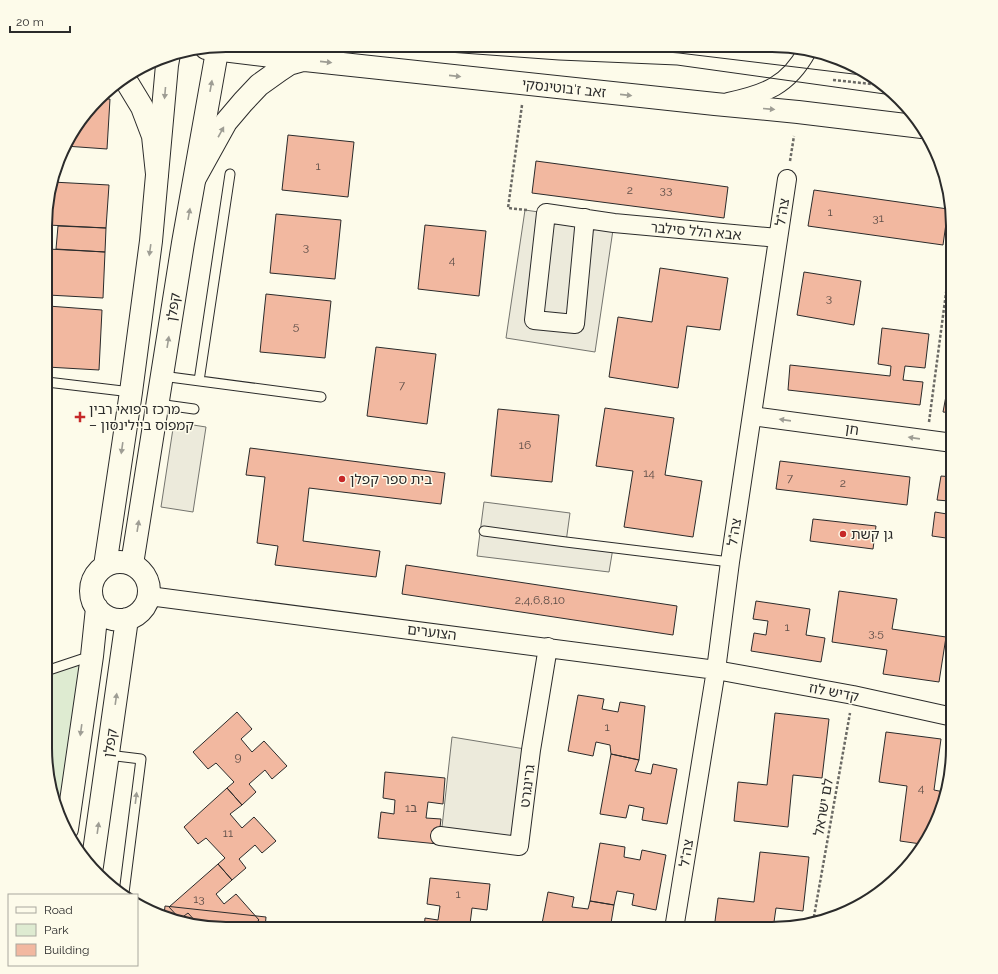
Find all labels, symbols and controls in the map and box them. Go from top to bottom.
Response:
scale bar [10,8,70,34]
text: 20 m [16,15,44,29]
one-way arrow [320,59,332,66]
one-way arrow [449,73,461,80]
street label: זאב ז'בוטינסקי [521,76,607,100]
one-way arrow [208,80,214,92]
one-way arrow [162,87,168,99]
one-way arrow [620,92,632,98]
one-way arrow [763,106,775,112]
one-way arrow [217,126,224,138]
house number: 1 [315,159,321,173]
house number: 2 [627,183,633,197]
house number: 33 [660,183,672,197]
street label: צה"ל [772,197,792,227]
house number: 1 [827,205,833,219]
one-way arrow [186,208,192,220]
house number: 31 [872,211,884,225]
street label: אבא הלל סילבר [650,219,742,243]
house number: 3 [303,240,309,254]
one-way arrow [147,244,153,256]
house number: 4 [449,253,456,267]
street label: קפלן [163,291,183,323]
house number: 3 [826,291,832,305]
house number: 5 [293,319,300,333]
one-way arrow [165,336,171,348]
house number: 7 [399,378,406,392]
place label: מרכז רפואי רבין – קמפוס ביילינסון [89,401,194,433]
marker: מרכז רפואי רבין – קמפוס ביילינסון [74,411,86,423]
one-way arrow [779,417,791,423]
street label: חן [844,420,860,438]
one-way arrow [908,435,920,441]
house number: 16 [519,438,531,452]
one-way arrow [119,442,125,455]
house number: 14 [643,466,655,480]
place label: בית ספר קפלן [350,471,432,487]
house number: 7 [787,471,794,485]
marker: בית ספר קפלן [337,474,347,484]
house number: 2 [840,476,846,490]
street label: צה"ל [724,517,744,547]
one-way arrow [135,520,141,532]
place label: גן קשת [851,526,893,542]
marker: גן קשת [838,529,848,539]
house number: 2,4,6,8,10 [515,593,565,607]
house number: 1 [784,620,790,634]
street label: הצוערים [406,621,458,643]
house number: 3,5 [868,626,884,640]
street label: קדיש לוז [808,679,860,705]
one-way arrow [113,693,119,705]
house number: 1 [604,720,610,734]
one-way arrow [78,724,84,736]
street label: קפלן [100,727,120,758]
house number: 9 [234,750,242,764]
street label: גרינגרט [516,764,538,808]
street label: לם ישראל [810,777,836,837]
house number: 4 [918,781,925,795]
one-way arrow [133,792,139,804]
house number: 1ב [405,801,417,815]
one-way arrow [95,822,101,834]
house number: 11 [223,826,233,840]
street label: צה"ל [676,838,696,868]
house number: 1 [455,887,461,901]
house number: 13 [193,892,205,906]
legend [8,894,138,966]
text: Road [44,903,73,917]
text: Park [44,923,69,937]
text: Building [44,943,90,957]

